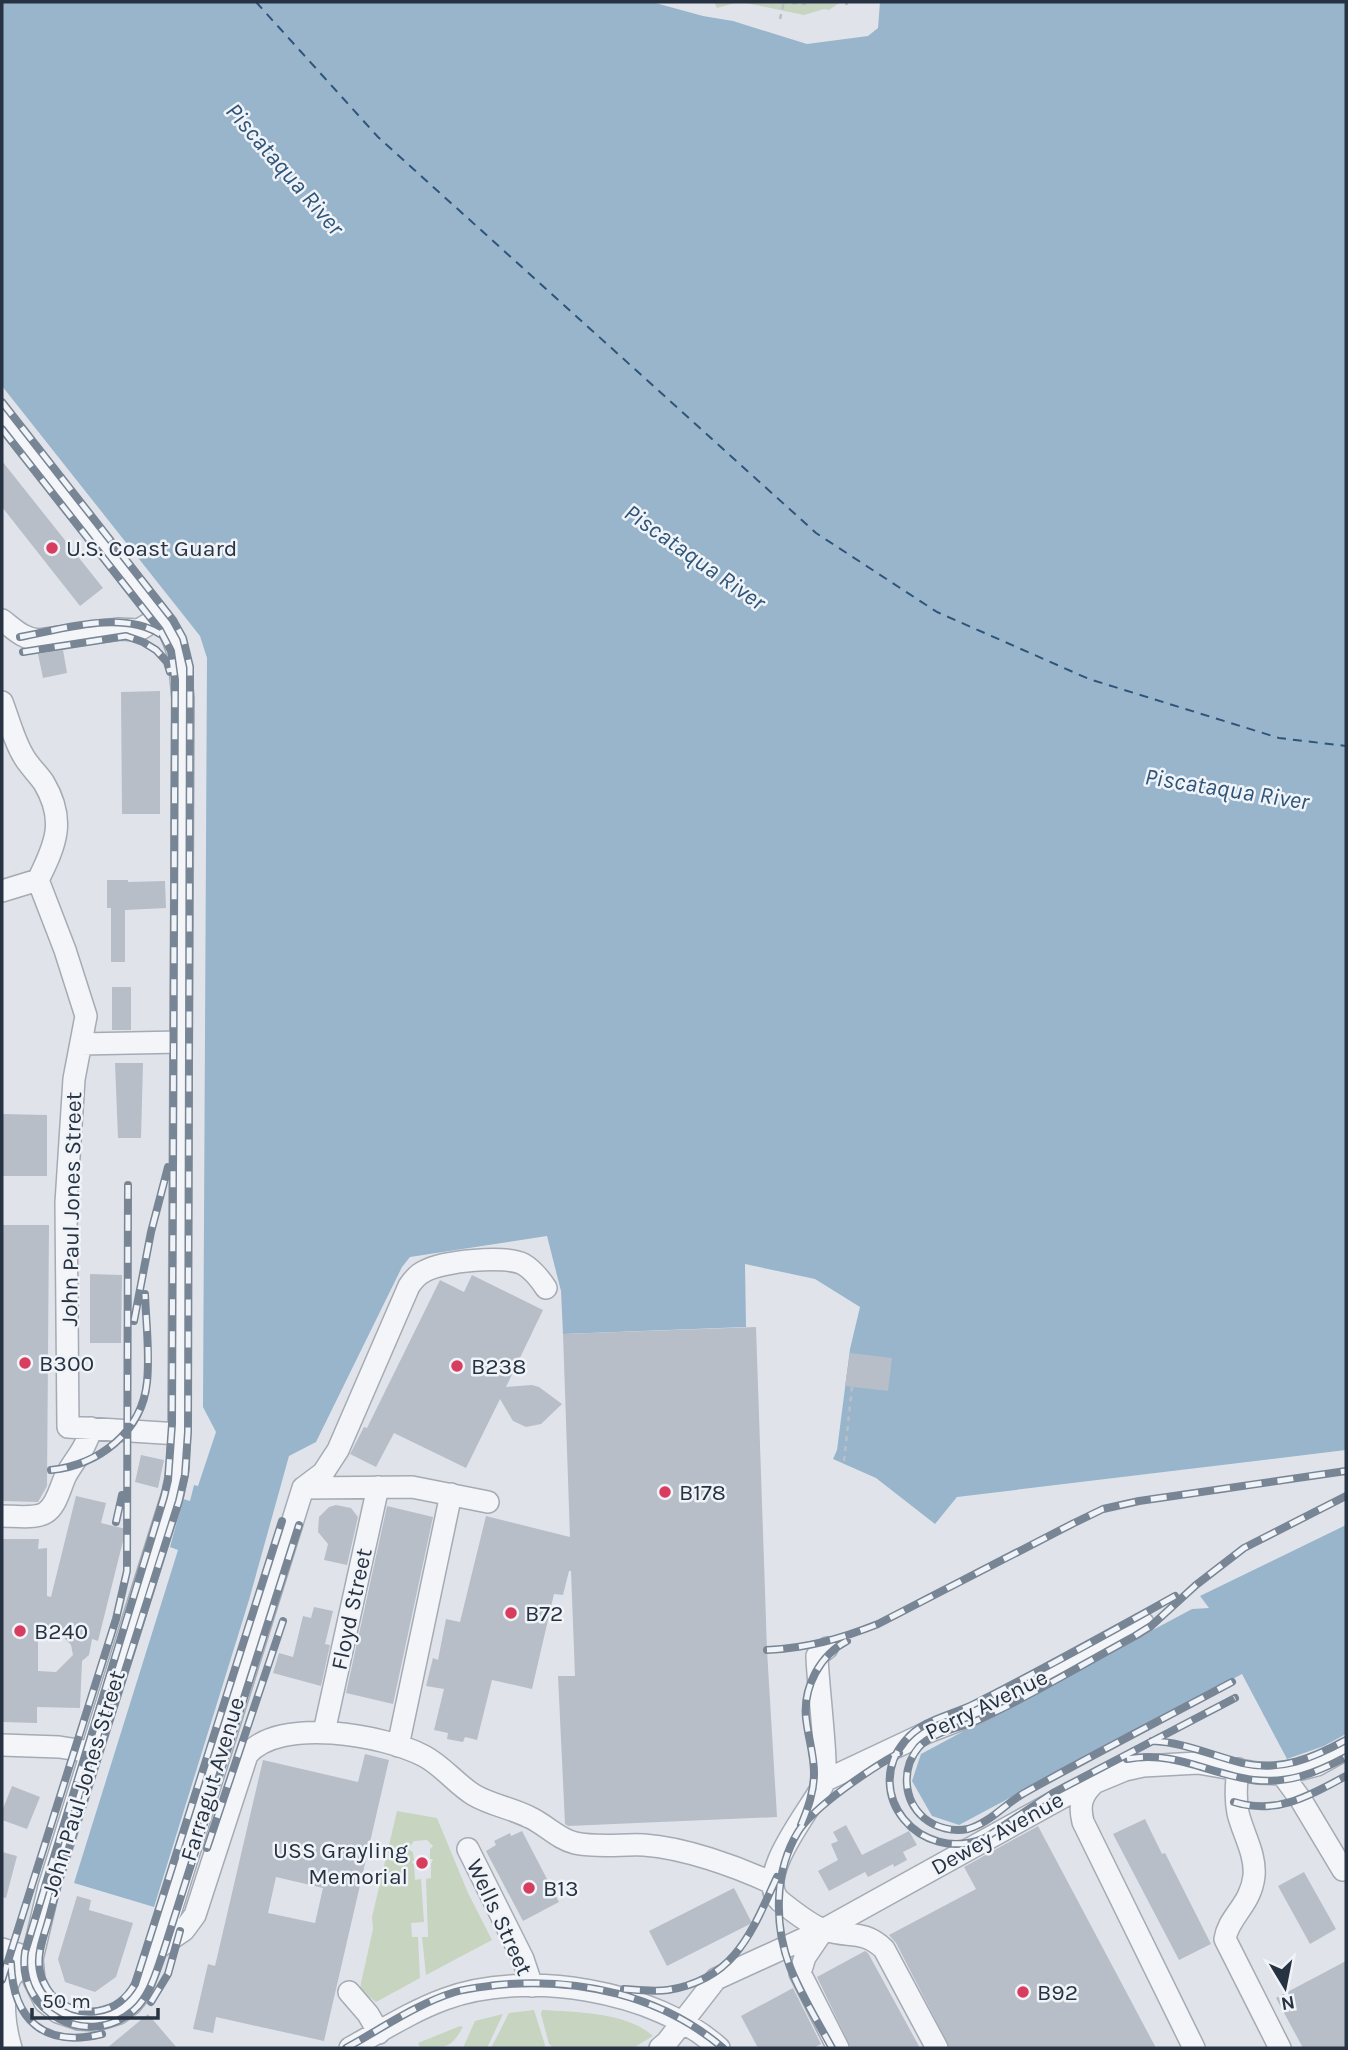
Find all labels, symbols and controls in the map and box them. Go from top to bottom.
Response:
water label: Piscataqua River [220,97,351,241]
water label: Piscataqua River [619,498,772,617]
place label: U.S. Coast Guard [66,535,237,562]
marker: U.S. Coast Guard [44,540,60,556]
water label: Piscataqua River [1143,762,1312,816]
street label: John Paul Jones Street [56,1091,87,1326]
place label: B300 [39,1350,94,1377]
place label: B238 [471,1353,526,1380]
marker: B300 [17,1355,33,1371]
marker: B238 [449,1358,465,1374]
place label: B178 [679,1479,726,1506]
marker: B178 [657,1484,673,1500]
street label: Floyd Street [325,1545,378,1673]
place label: B72 [525,1600,563,1627]
marker: B72 [503,1605,519,1621]
place label: B240 [34,1618,88,1645]
marker: B240 [12,1623,28,1639]
street label: Perry Avenue [921,1663,1052,1746]
street label: John Paul Jones Street [36,1667,131,1899]
street label: Farragut Avenue [175,1694,250,1864]
street label: Dewey Avenue [926,1786,1068,1881]
place label: USS Grayling Memorial [273,1837,408,1890]
marker: USS Grayling Memorial [414,1855,430,1871]
street label: Wells Street [461,1855,538,1980]
place label: B13 [543,1875,578,1902]
marker: B13 [521,1880,537,1896]
north arrow [1250,1952,1320,2022]
scale bar [32,1976,158,2020]
place label: B92 [1037,1979,1078,2006]
marker: B92 [1015,1984,1031,2000]
text: 50 m [42,1989,91,2013]
text: N [1279,1991,1296,2015]

